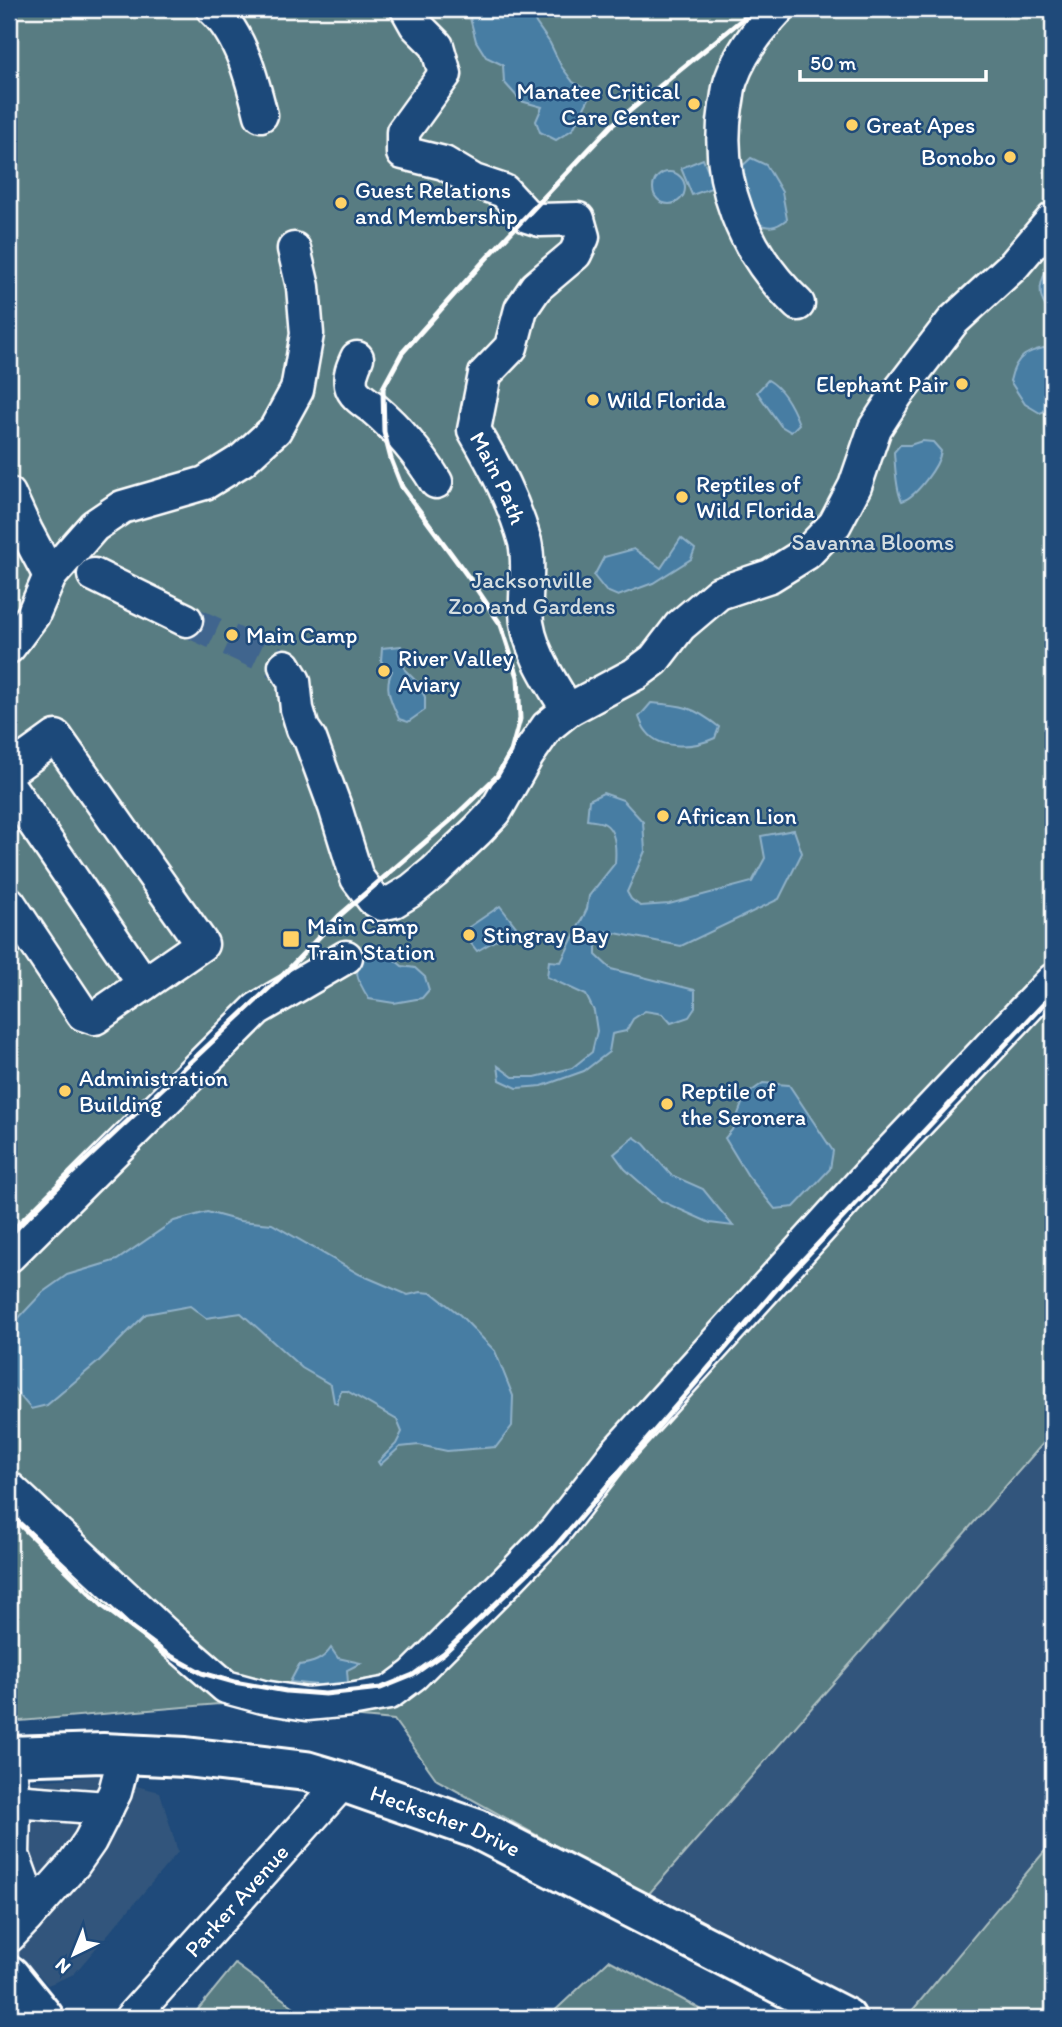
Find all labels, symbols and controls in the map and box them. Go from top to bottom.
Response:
scale bar [800,38,985,82]
text: 50 m [810,50,857,75]
place label: Manatee Critical Care Center [517,77,680,131]
marker: Manatee Critical Care Center [686,96,702,112]
place label: Great Apes [866,111,975,139]
marker: Great Apes [844,117,860,133]
place label: Bonobo [921,143,996,171]
marker: Bonobo [1002,149,1018,165]
place label: Guest Relations and Membership [355,176,518,230]
marker: Guest Relations and Membership [333,195,349,211]
place label: Elephant Pair [816,370,948,398]
marker: Elephant Pair [954,376,970,392]
place label: Wild Florida [607,386,726,414]
marker: Wild Florida [585,392,601,408]
street label: Main Path [464,426,532,528]
place label: Reptiles of Wild Florida [696,470,815,524]
marker: Reptiles of Wild Florida [674,489,690,505]
park label: Savanna Blooms [792,528,954,556]
park label: Jacksonville Zoo and Gardens [448,566,616,620]
place label: Main Camp [246,621,358,649]
marker: Main Camp [224,627,240,643]
place label: River Valley Aviary [398,644,514,698]
marker: River Valley Aviary [376,663,392,679]
place label: African Lion [677,802,797,830]
marker: African Lion [655,808,671,824]
place label: Main Camp Train Station [307,912,435,966]
place label: Stingray Bay [483,921,609,949]
marker: Stingray Bay [461,927,477,943]
marker: Main Camp Train Station [281,929,301,949]
place label: Administration Building [79,1064,228,1118]
place label: Reptile of the Seronera [681,1077,806,1131]
marker: Administration Building [57,1083,73,1099]
marker: Reptile of the Seronera [659,1096,675,1112]
street label: Heckscher Drive [366,1779,525,1863]
street label: Parker Avenue [179,1838,295,1963]
north arrow [38,1918,108,1988]
text: N [50,1953,75,1979]

